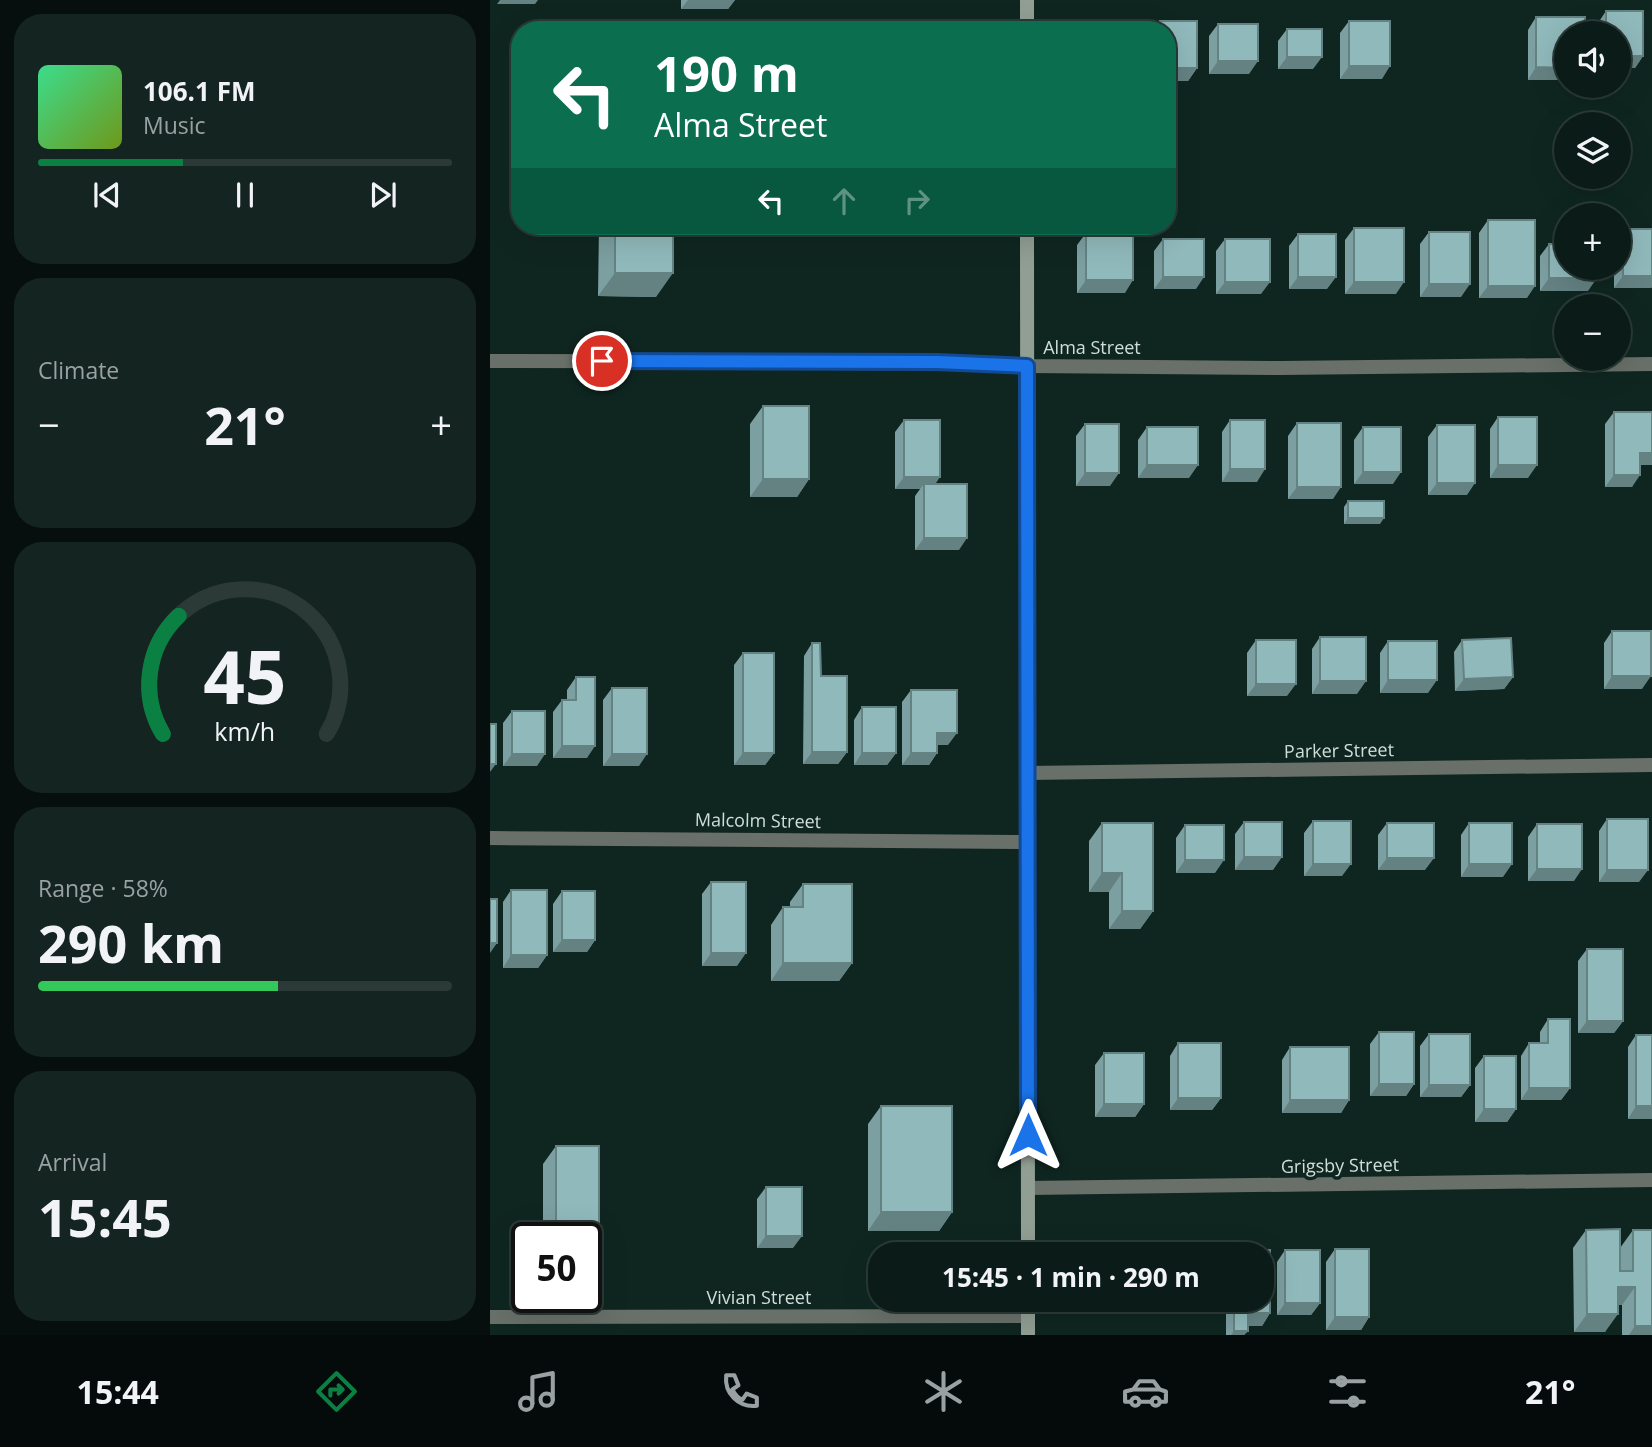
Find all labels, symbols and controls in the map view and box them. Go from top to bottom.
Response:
map controls [1554,21,1631,371]
button: sound [1554,21,1631,98]
text: 190 m [654,40,799,106]
icon: left [539,49,630,140]
text: 106.1 FM [143,73,255,109]
text: Alma Street [654,103,827,146]
text: Music [143,109,206,141]
button: layers [1554,112,1631,189]
icon: previous [88,176,126,214]
icon: pause [226,176,264,214]
icon: next [364,176,402,214]
icon: left [752,182,790,220]
icon: ahead [825,182,863,220]
icon: right [898,182,936,220]
button: + [1554,203,1631,280]
button: − [1554,294,1631,371]
pin [572,331,632,391]
street label: Alma Street [1043,335,1141,359]
icon: arrive [583,342,621,380]
text: Climate [38,354,119,386]
text: 21° [204,389,286,460]
text: − [38,398,60,450]
text: + [430,398,452,450]
text: 45 [203,626,287,725]
text: km/h [215,713,275,747]
street label: Parker Street [1284,737,1394,763]
street label: Malcolm Street [695,807,821,833]
text: Range · 58% [38,872,168,904]
text: 290 km [38,907,224,978]
position arrow [991,1098,1065,1172]
text: Arrival [38,1146,107,1178]
street label: Grigsby Street [1281,1152,1399,1178]
text: 15:45 [38,1181,172,1252]
speed limit sign: 50 [511,1222,602,1313]
text: 15:45 · 1 min · 290 m [942,1259,1200,1295]
street label: Vivian Street [707,1285,811,1309]
icon: directions [312,1367,361,1416]
icon: music [514,1367,563,1416]
icon: phone [716,1367,765,1416]
icon: climate [919,1367,968,1416]
icon: car [1121,1367,1170,1416]
icon: filters [1323,1367,1372,1416]
text: 15:44 [77,1370,159,1413]
text: 21° [1525,1370,1575,1413]

